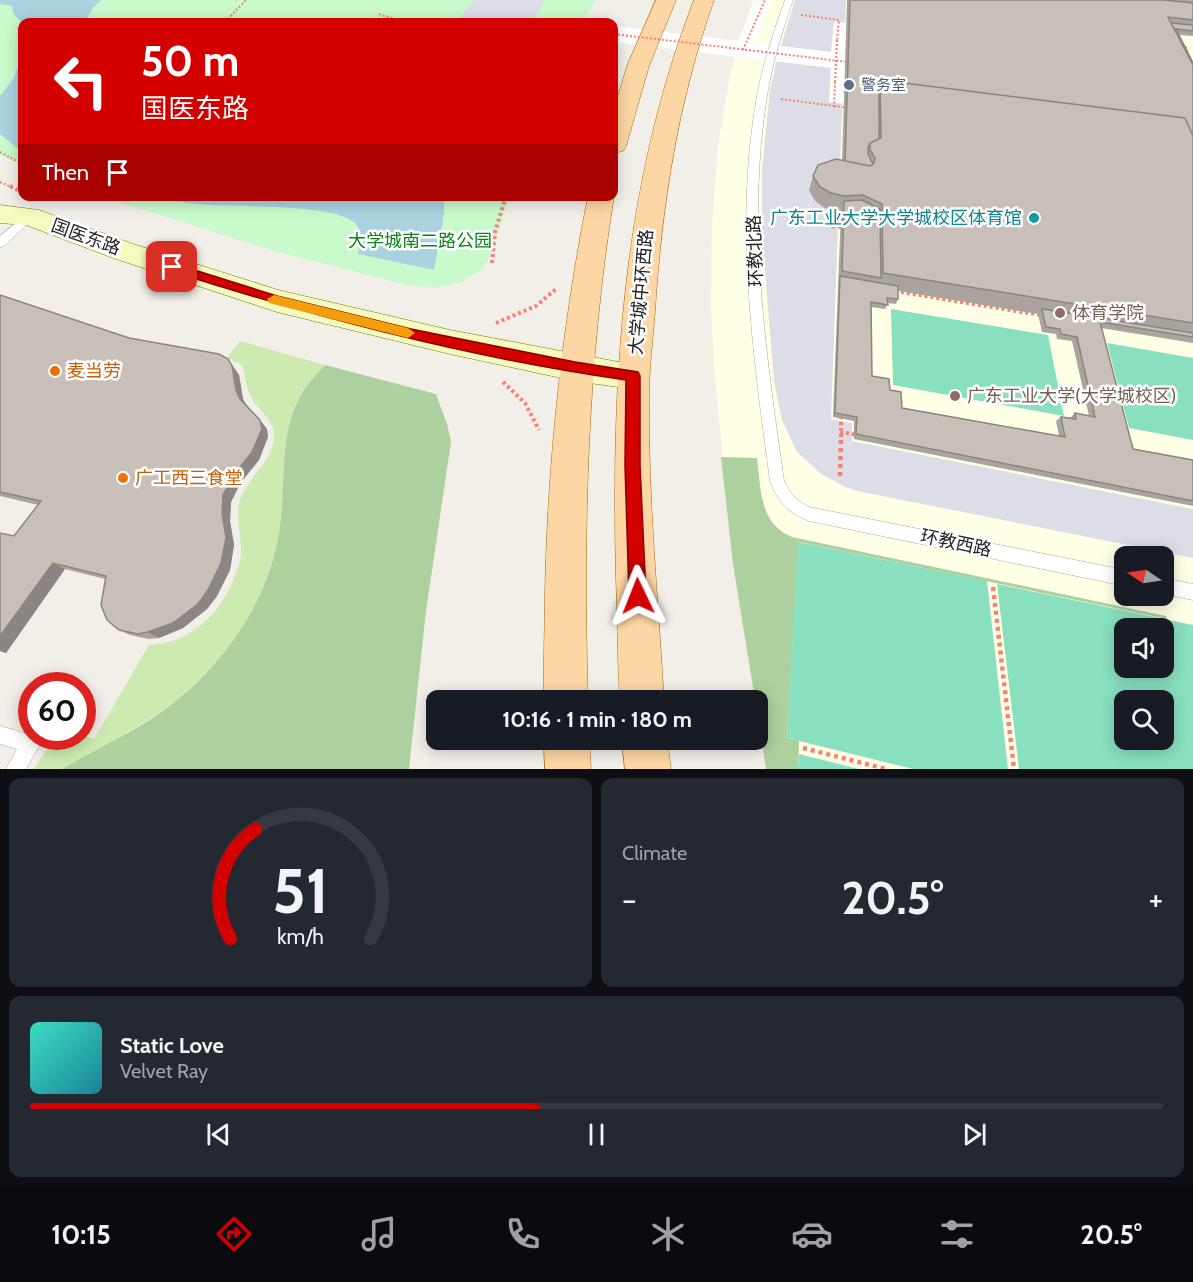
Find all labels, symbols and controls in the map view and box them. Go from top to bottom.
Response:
text: 50 m [141,35,239,87]
icon: left [42,42,120,120]
place label: 警务室 [861,76,906,94]
marker: 警务室 [842,78,856,92]
text: 国医东路 [141,92,249,125]
icon: arrive [101,156,134,189]
text: Then [42,159,89,186]
place label: 广东工业大学大学城校区体育馆 [770,207,1022,229]
marker: 广东工业大学大学城校区体育馆 [1027,211,1041,225]
street label: 国医东路 [48,214,124,260]
street label: 环教北路 [743,215,767,287]
street label: 大学城中环西路 [625,228,657,356]
park label: 大学城南二路公园 [348,230,492,252]
pin [146,241,197,292]
icon: arrive [155,250,188,283]
place label: 体育学院 [1072,302,1144,324]
marker: 体育学院 [1053,306,1067,320]
place label: 麦当劳 [67,360,121,382]
marker: 麦当劳 [48,364,62,378]
place label: 广东工业大学(大学城校区) [967,385,1176,407]
marker: 广东工业大学(大学城校区) [948,389,962,403]
place label: 广工西三食堂 [135,467,243,489]
marker: 广工西三食堂 [116,471,130,485]
street label: 环教西路 [918,525,994,561]
north arrow [1114,546,1174,606]
map controls [1114,546,1174,750]
position arrow [606,564,670,628]
button: sound [1114,618,1174,678]
speed limit sign: 60 [18,672,96,750]
button: search [1114,690,1174,750]
text: 10:16 · 1 min · 180 m [502,706,692,733]
text: Climate [622,841,687,865]
text: 51 [272,853,329,929]
text: 20.5° [841,871,944,925]
text: − [622,879,637,919]
text: + [1148,879,1163,919]
text: km/h [277,924,324,950]
text: Static Love [120,1032,224,1059]
text: Velvet Ray [120,1059,208,1083]
icon: previous [202,1118,235,1151]
icon: pause [580,1118,613,1151]
icon: next [958,1118,991,1151]
icon: directions [213,1213,255,1255]
icon: music [358,1213,400,1255]
icon: phone [502,1213,544,1255]
icon: climate [647,1213,689,1255]
icon: car [791,1213,833,1255]
icon: filters [936,1213,978,1255]
text: 10:15 [51,1218,111,1251]
text: 20.5° [1080,1218,1142,1251]

